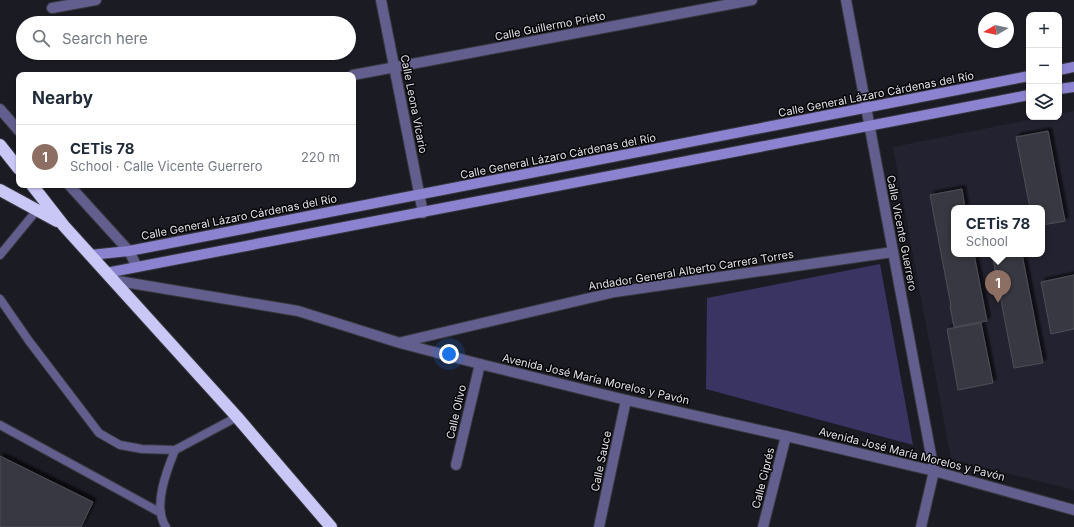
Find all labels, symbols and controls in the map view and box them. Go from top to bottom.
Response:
street label: Calle Guillermo Prieto [494,8,607,44]
north arrow [978,12,1014,48]
map controls [1026,12,1062,120]
button: + [1026,12,1062,48]
search box [16,16,356,60]
icon: search [30,27,52,49]
text: Search here [62,29,148,48]
button: − [1026,48,1062,84]
street label: Calle Leona Vicario [398,53,431,155]
street label: Calle General Lázaro Cárdenas del Río [777,68,975,120]
button: layers [1026,84,1062,120]
text: Nearby [32,88,93,108]
street label: Calle General Lázaro Cárdenas del Río [459,130,657,182]
text: CETis 78 [70,139,135,158]
text: 1 [42,149,48,165]
text: 220 m [301,149,340,165]
text: School · Calle Vicente Guerrero [70,158,263,174]
street label: Calle Vicente Guerrero [884,174,920,293]
street label: Calle General Lázaro Cárdenas del Río [140,191,338,243]
popup [951,205,1045,257]
text: CETis 78 [966,214,1030,233]
text: School [966,233,1008,249]
street label: Andador General Alberto Carrera Torres [587,247,795,293]
pin: 1 [985,270,1011,303]
your location [439,344,459,364]
street label: Avenida José María Morelos y Pavón [501,351,691,407]
street label: Calle Olivo [443,383,469,441]
street label: Avenida José María Morelos y Pavón [817,424,1007,484]
street label: Calle Sauce [588,429,614,493]
street label: Calle Ciprés [749,446,777,510]

